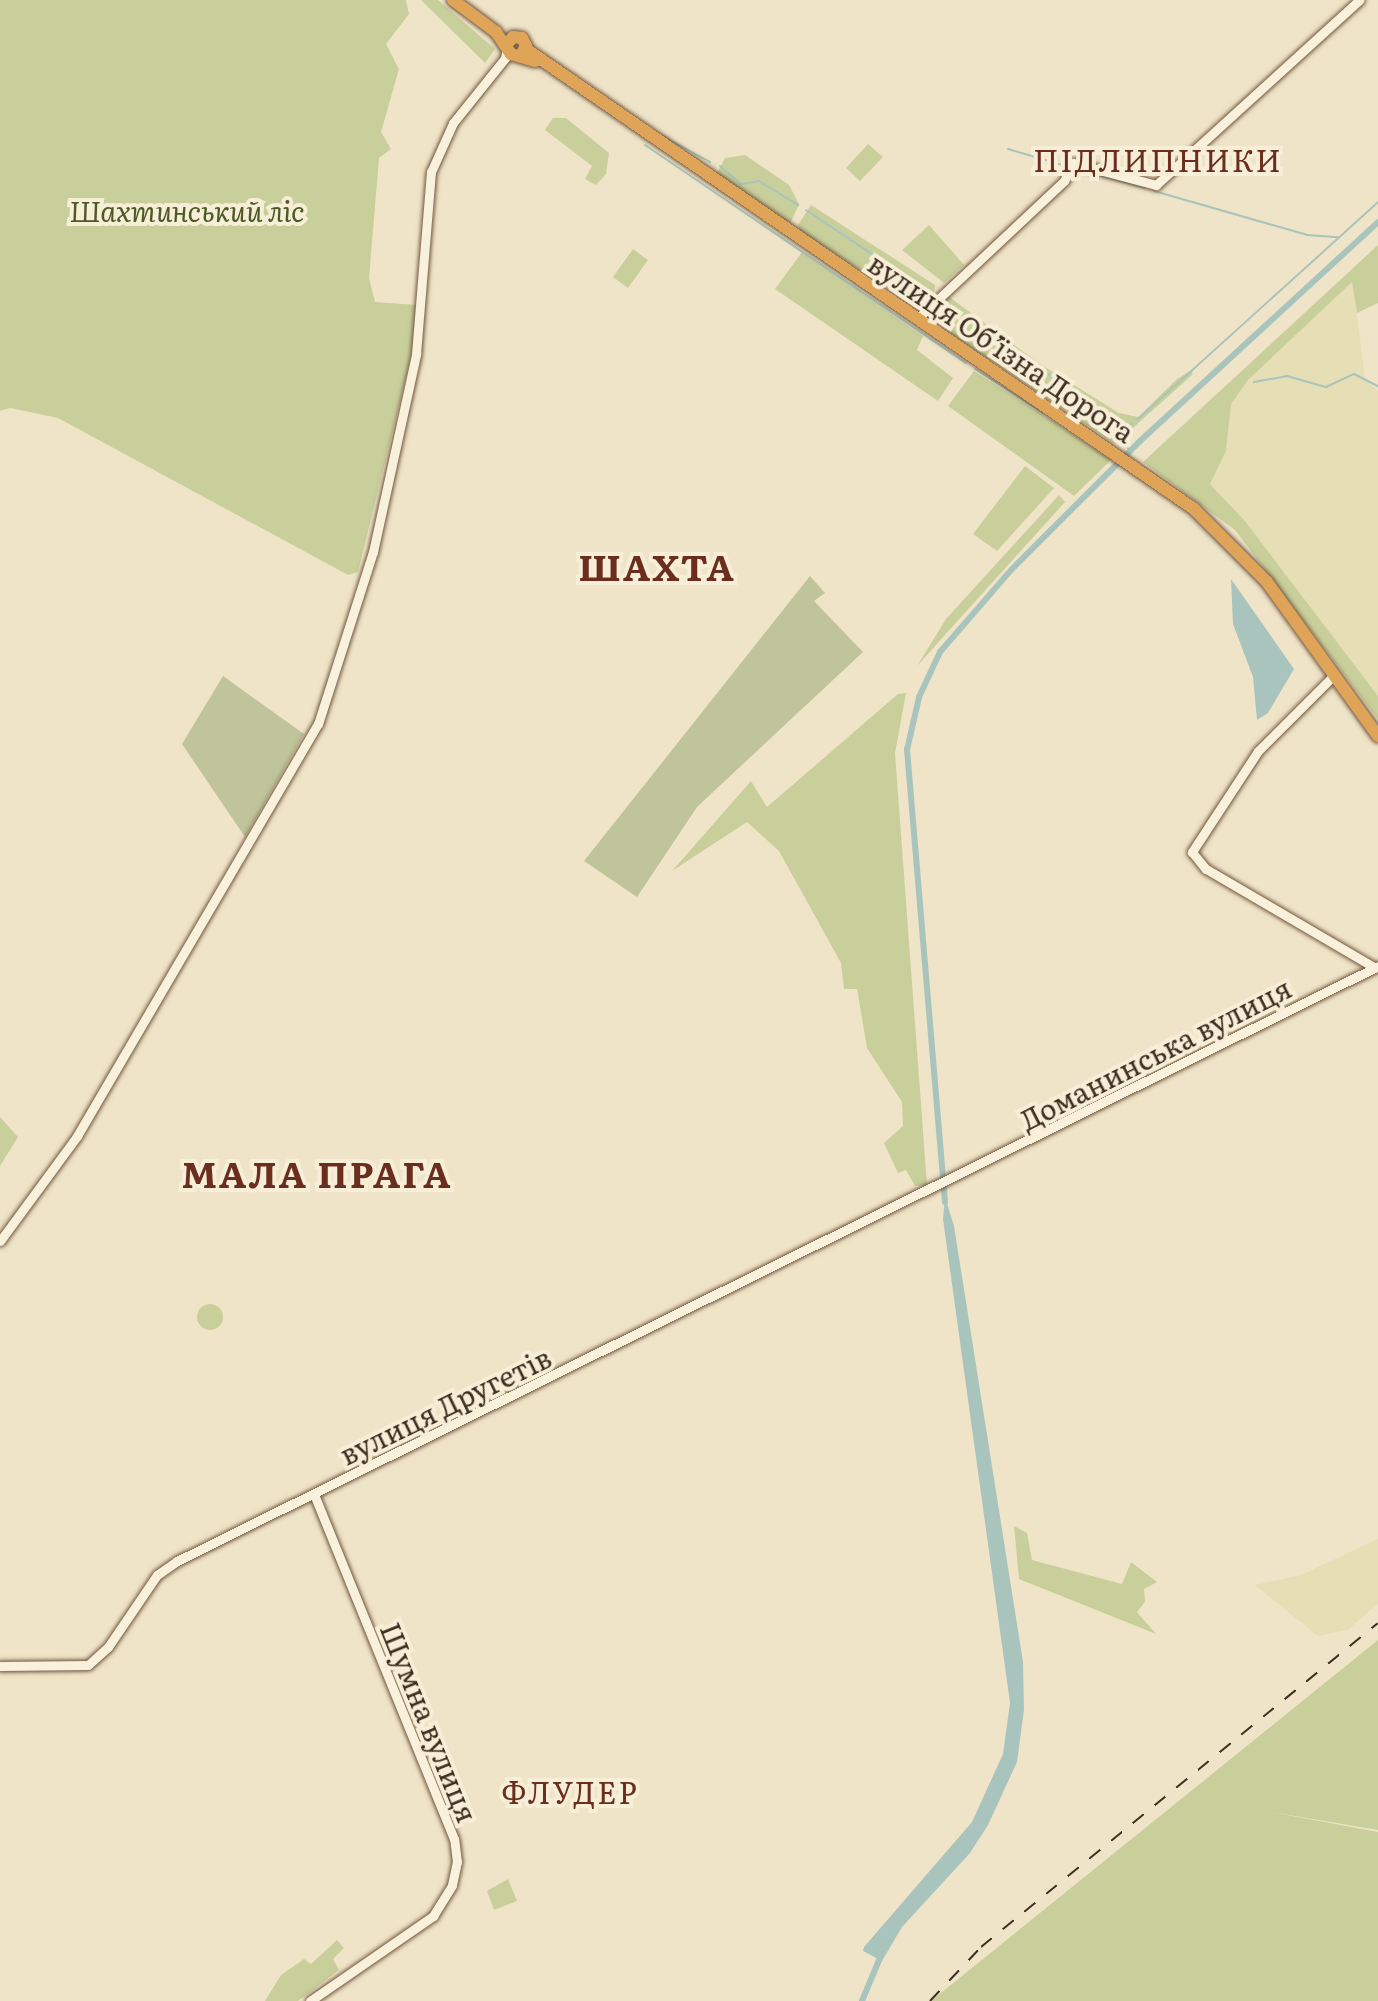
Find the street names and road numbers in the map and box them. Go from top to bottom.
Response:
street label: вулиця Обʼїзна Дорога [863,245,1141,449]
street label: Доманинська вулиця [1014,970,1296,1136]
street label: вулиця Другетів [334,1339,556,1471]
street label: Шумна вулиця [375,1617,485,1827]

